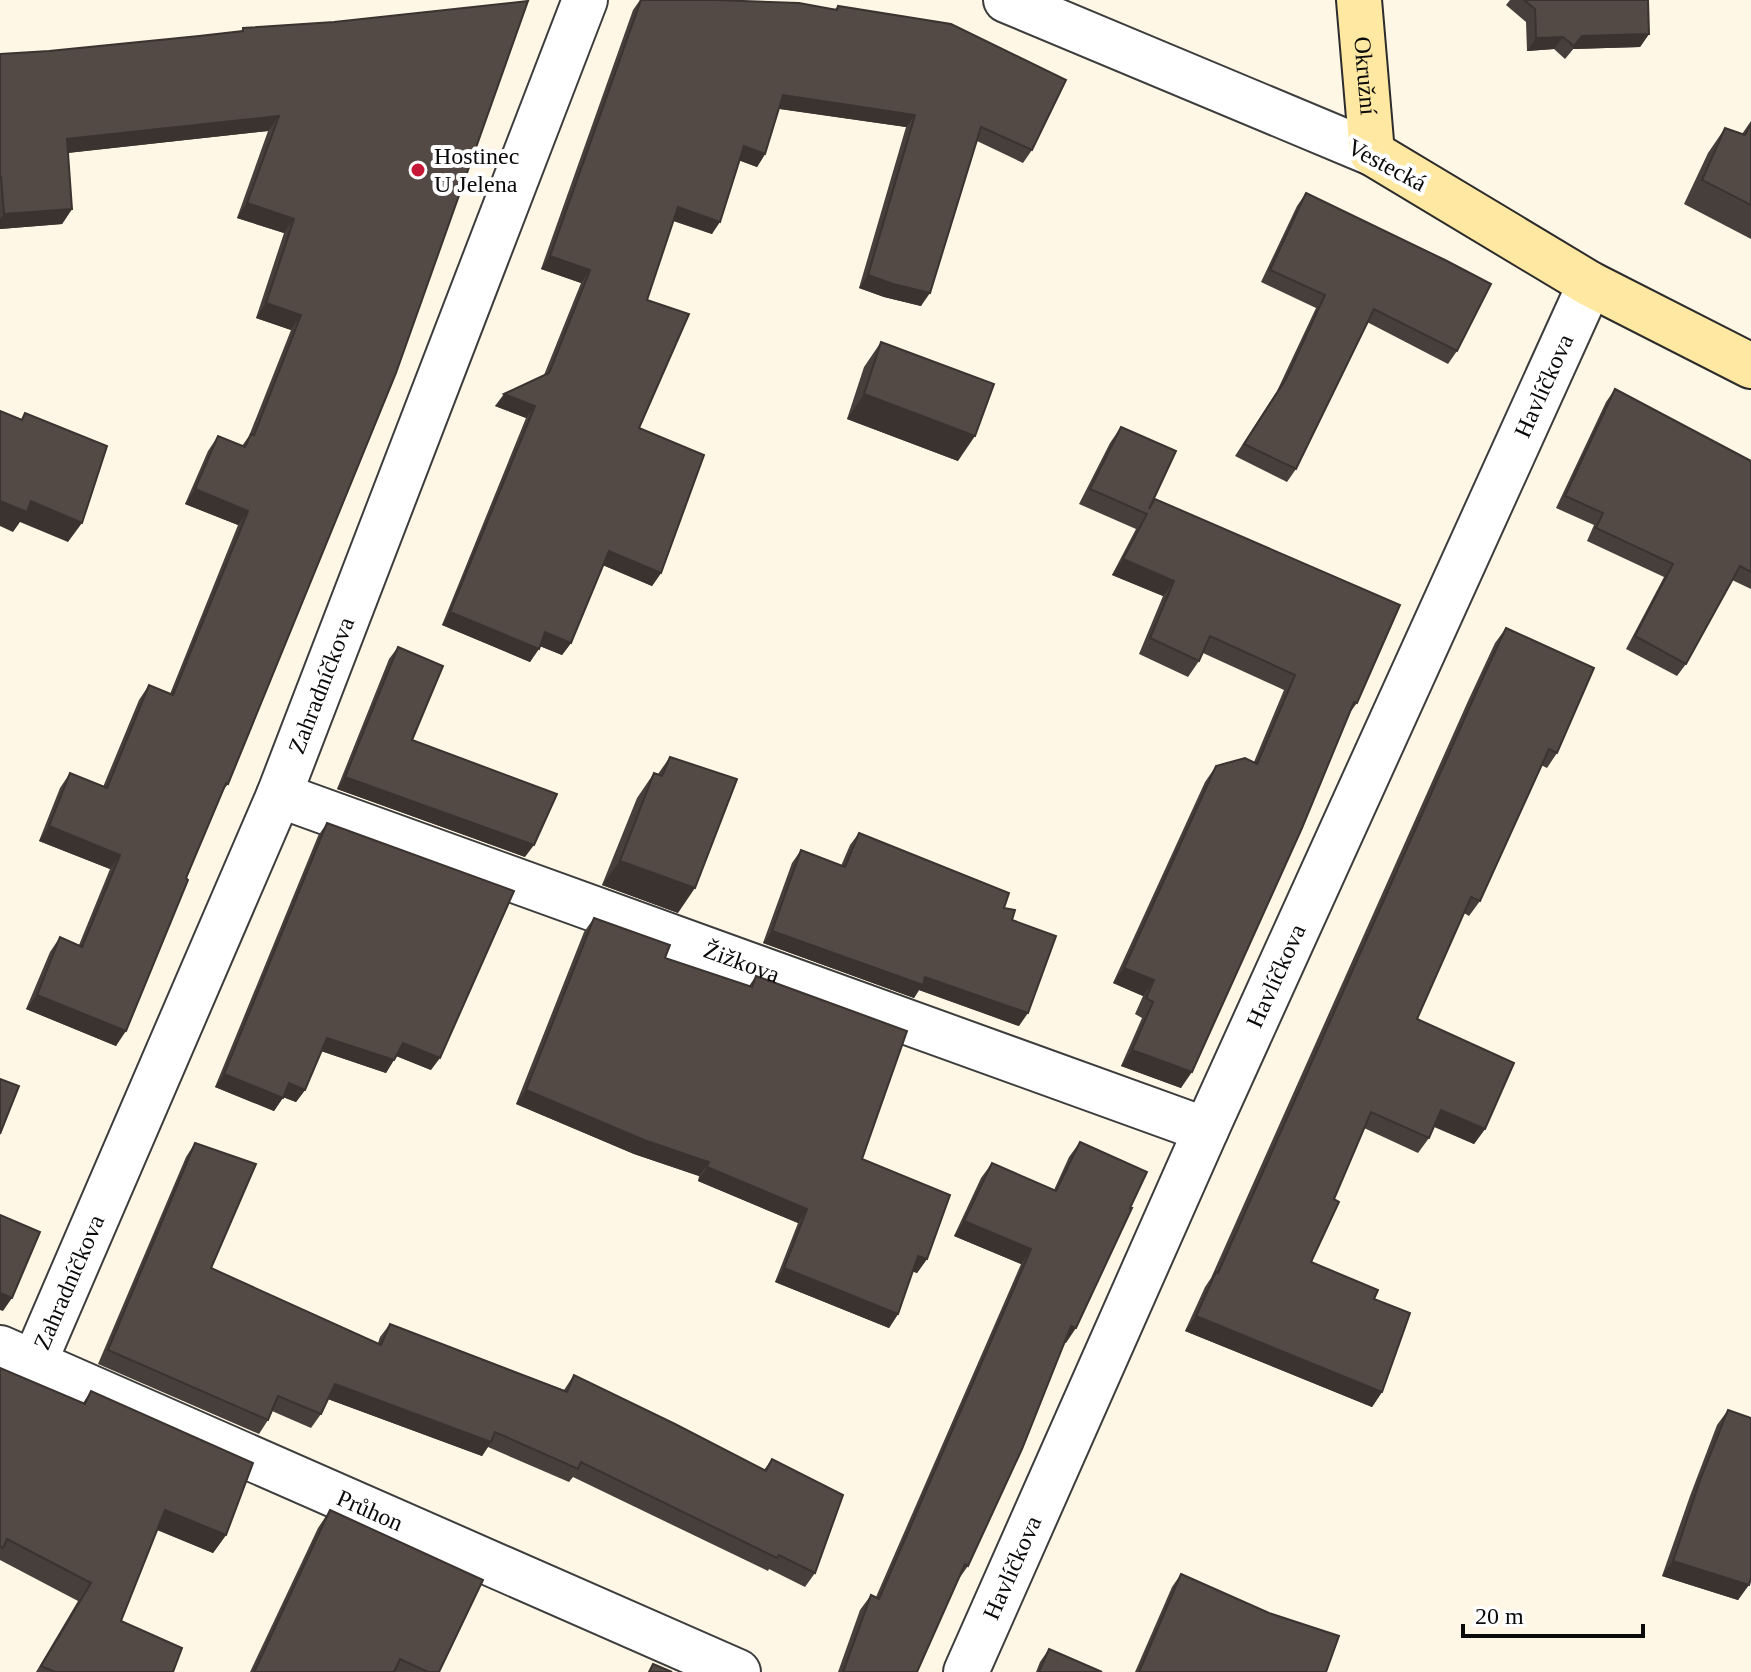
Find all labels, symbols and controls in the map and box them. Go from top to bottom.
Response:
street label: Okružní [1349,35,1382,116]
street label: Vestecká [1343,133,1431,197]
place label: Hostinec U Jelena [434,143,519,197]
marker: Hostinec U Jelena [409,161,427,179]
street label: Havlíčkova [1509,330,1579,442]
street label: Zahradníčkova [283,613,359,757]
street label: Havlíčkova [1241,920,1311,1032]
street label: Žižkova [700,937,783,988]
street label: Zahradníčkova [28,1211,109,1353]
street label: Průhon [333,1485,407,1536]
street label: Havlíčkova [978,1512,1047,1624]
scale bar [1463,1588,1643,1638]
text: 20 m [1475,1603,1524,1629]

